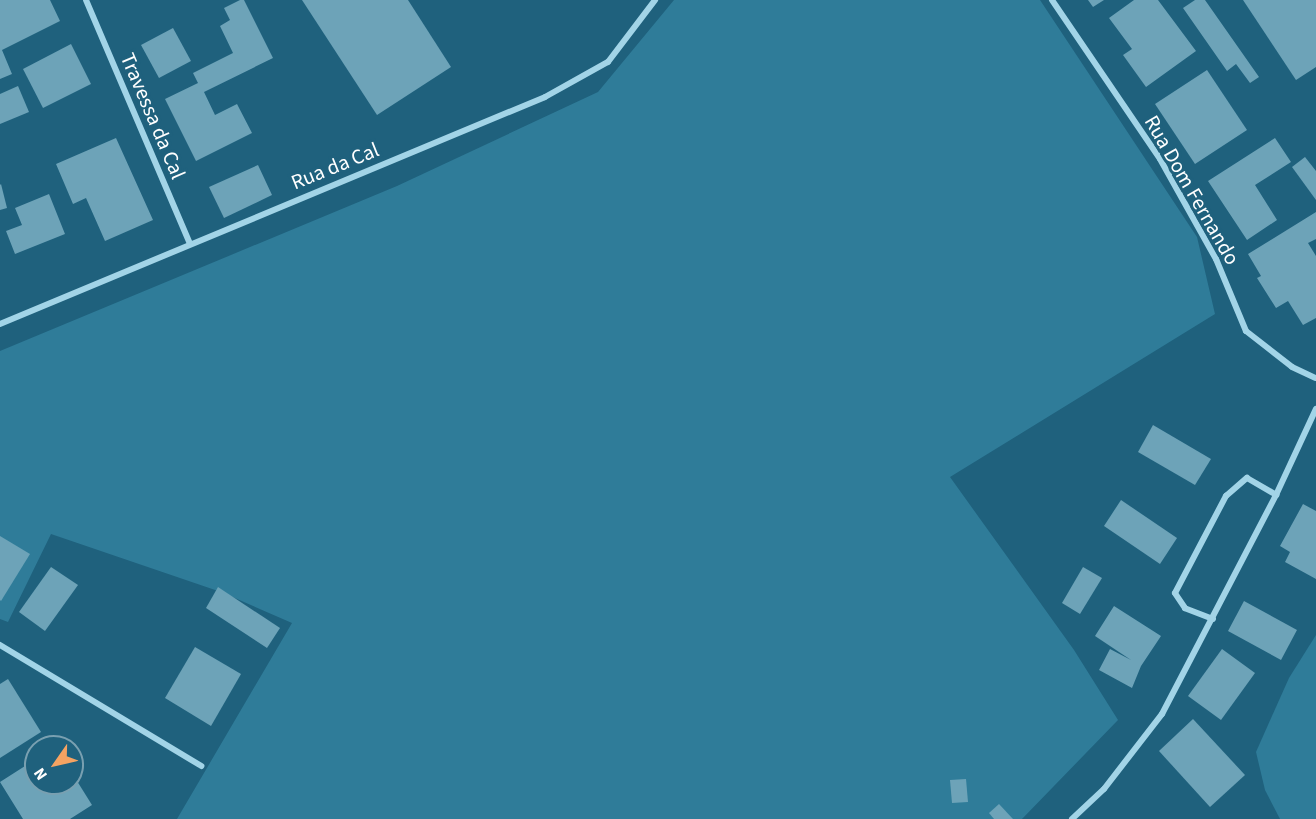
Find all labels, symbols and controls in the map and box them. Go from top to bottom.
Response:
street label: Travessa da Cal [115,49,191,183]
street label: Rua Dom Fernando [1139,111,1245,269]
street label: Rua da Cal [287,137,383,195]
north arrow [24,735,84,795]
text: N [29,763,53,785]

